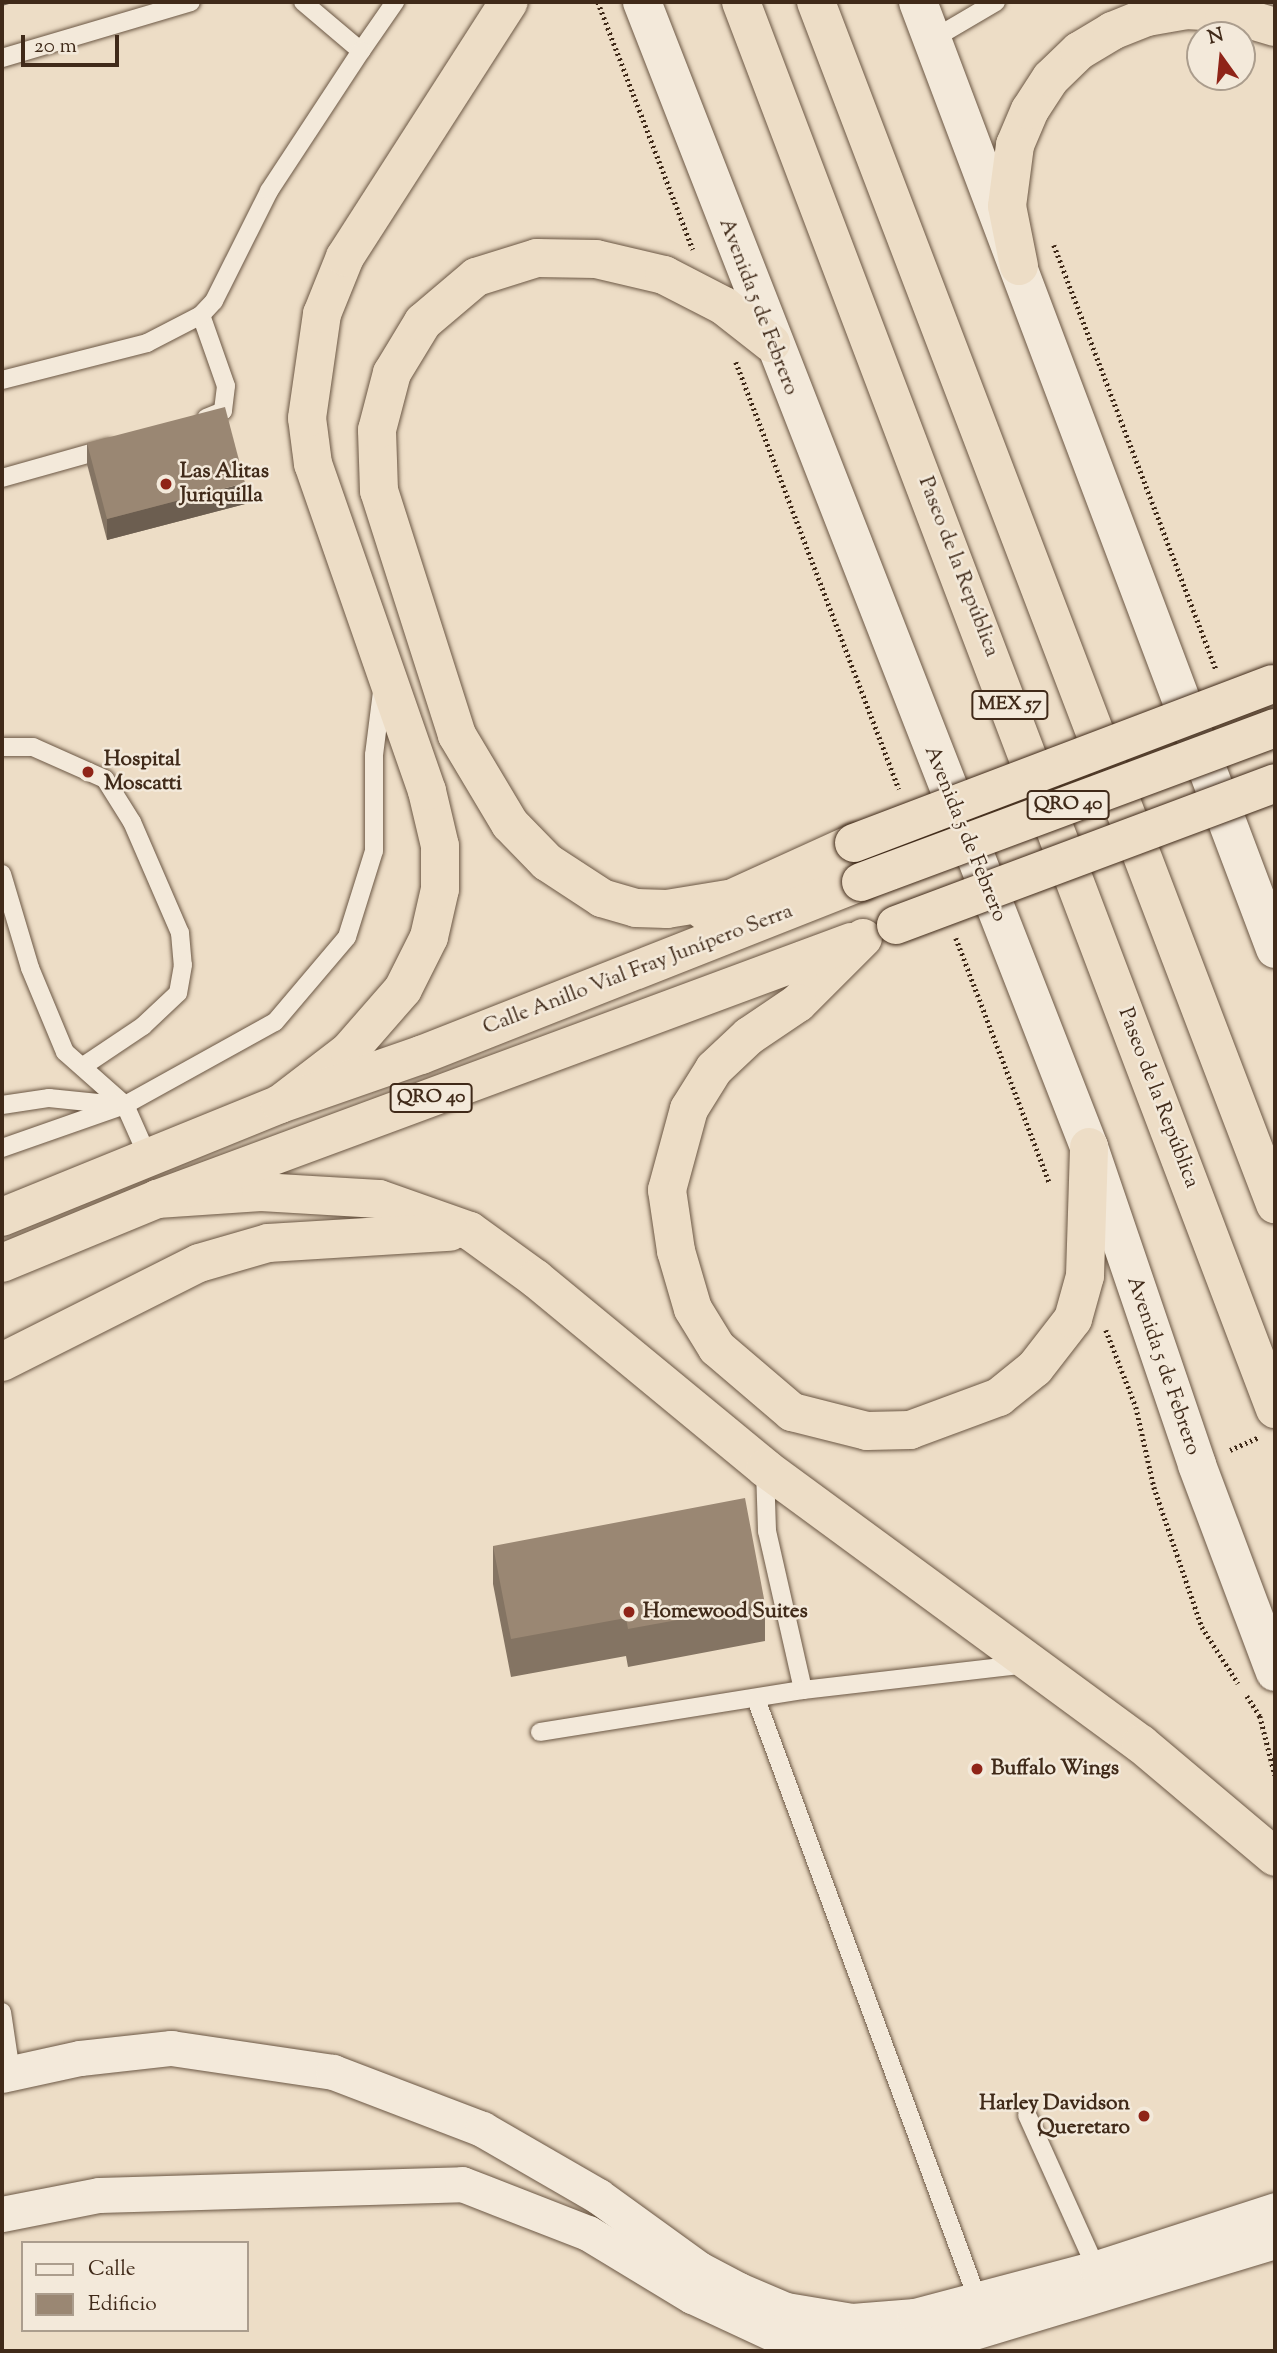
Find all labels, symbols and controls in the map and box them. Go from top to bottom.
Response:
scale bar [24,21,122,65]
north arrow [1186,21,1256,91]
text: N [1205,22,1227,52]
text: 20 m [34,32,77,62]
street label: Avenida 5 de Febrero [713,215,803,399]
place label: Las Alitas Juriquilla [180,459,269,509]
street label: Paseo de la República [912,473,1004,661]
marker: Las Alitas Juriquilla [158,476,174,492]
road number: MEX 57 [970,690,1050,720]
street label: Avenida 5 de Febrero [918,742,1012,926]
place label: Hospital Moscatti [104,747,182,797]
marker: Hospital Moscatti [78,762,98,782]
road number: QRO 40 [1026,790,1110,820]
street label: Calle Anillo Vial Fray Junípero Serra [480,899,796,1041]
street label: Paseo de la República [1112,1004,1204,1192]
road number: QRO 40 [389,1082,473,1114]
street label: Avenida 5 de Febrero [1121,1273,1205,1459]
place label: Homewood Suites [643,1599,808,1625]
marker: Homewood Suites [621,1604,637,1620]
place label: Buffalo Wings [991,1756,1119,1782]
marker: Buffalo Wings [969,1761,985,1777]
place label: Harley Davidson Queretaro [979,2091,1130,2141]
marker: Harley Davidson Queretaro [1136,2108,1152,2124]
legend [21,2241,248,2332]
text: Calle [88,2255,136,2285]
text: Edificio [88,2290,157,2320]

